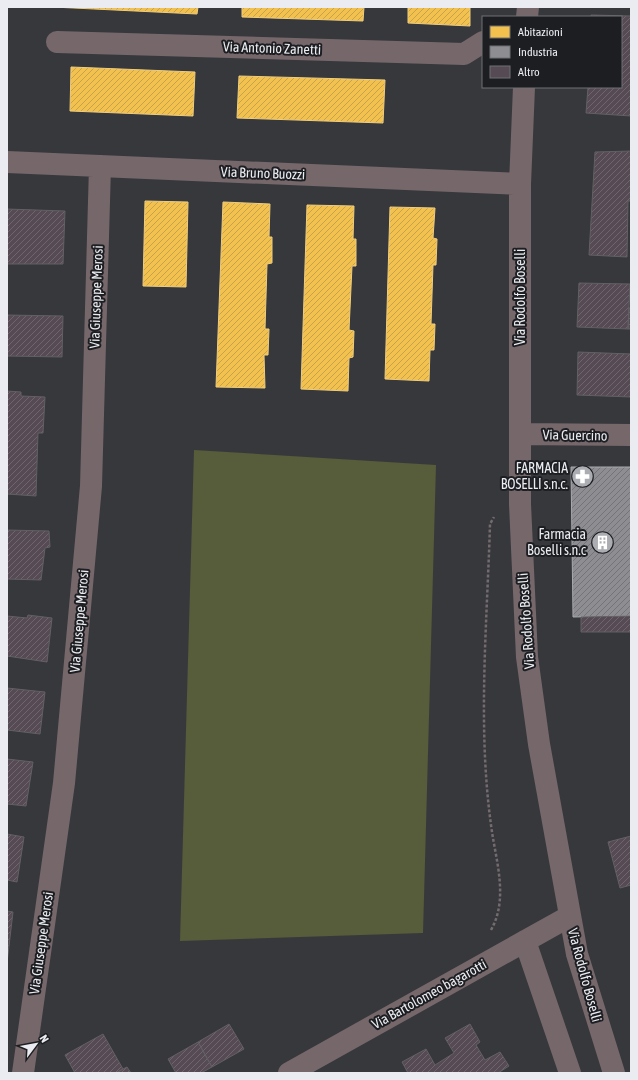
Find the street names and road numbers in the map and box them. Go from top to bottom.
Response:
street label: Via Antonio Zanetti [223,38,321,58]
street label: Via Bruno Buozzi [221,164,305,182]
street label: Via Giuseppe Merosi [86,245,106,349]
street label: Via Rodolfo Boselli [512,249,528,345]
street label: Via Guercino [542,426,608,444]
street label: Via Giuseppe Merosi [67,569,91,673]
street label: Via Rodolfo Boselli [515,572,537,670]
street label: Via Giuseppe Merosi [26,891,56,995]
street label: Via Rodolfo Boselli [565,926,605,1024]
street label: Via Bartolomeo bagarotti [369,956,489,1032]

